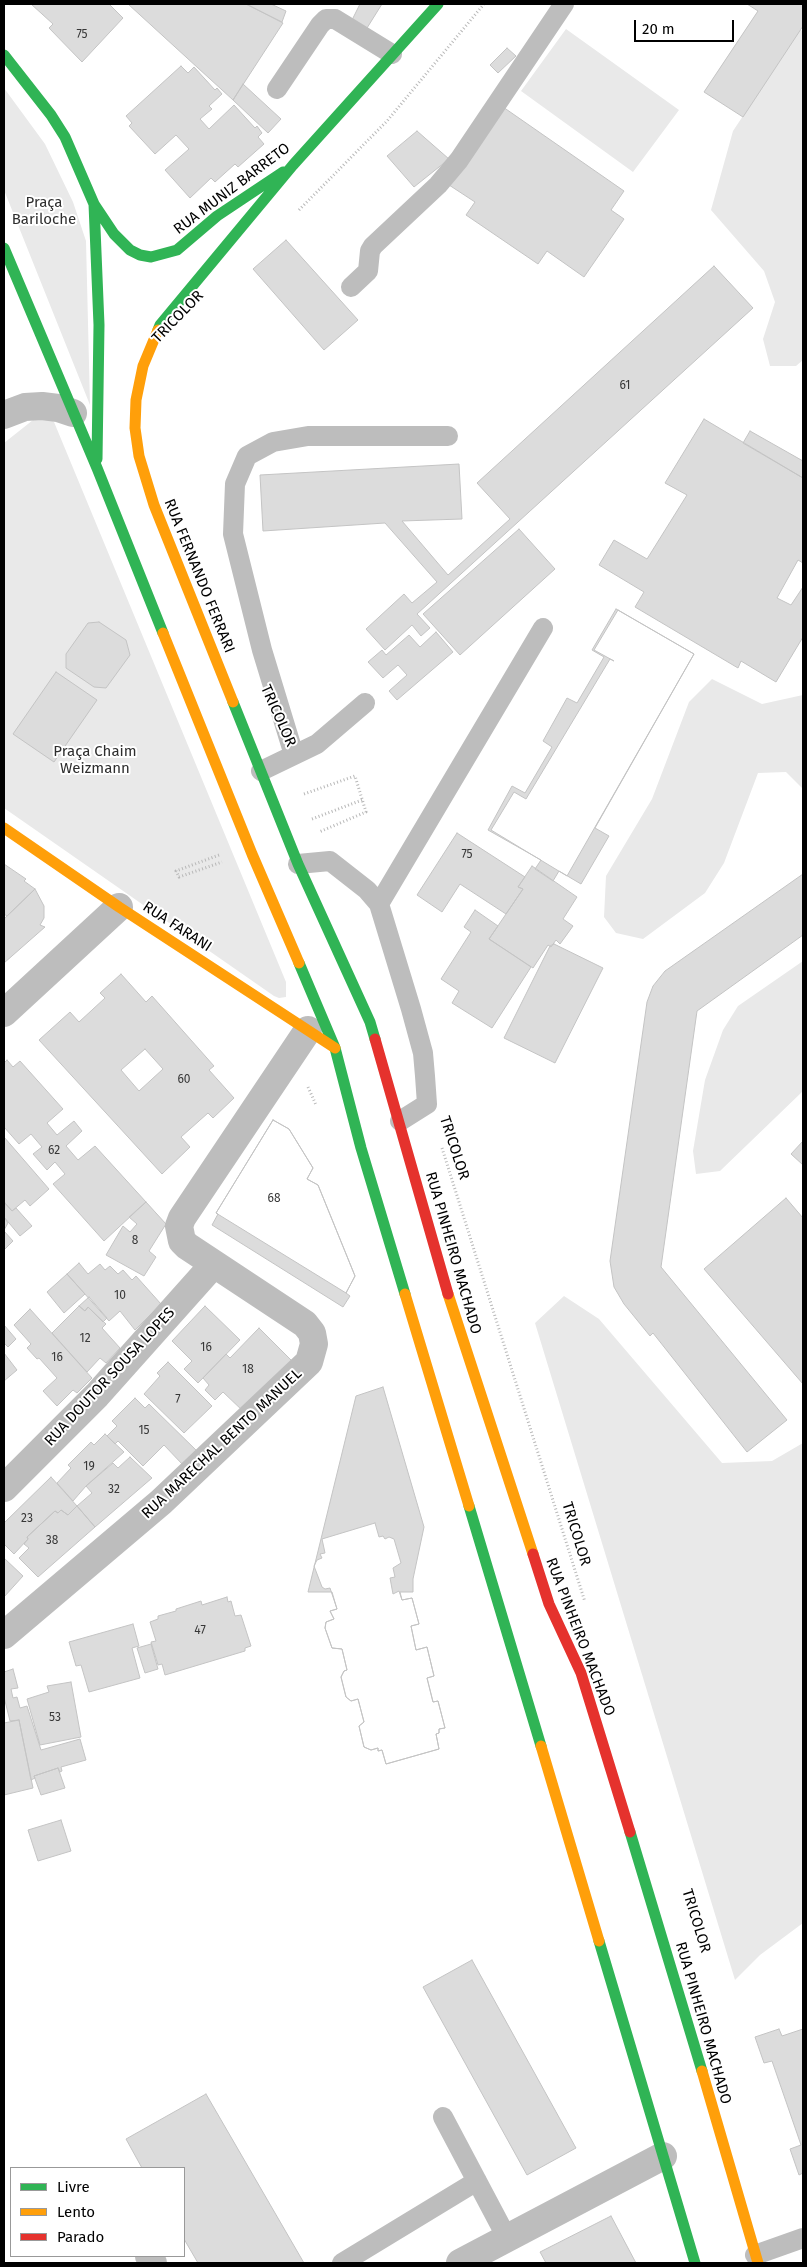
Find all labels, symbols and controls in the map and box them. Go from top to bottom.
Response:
scale bar [637,10,737,42]
text: 20 m [642,20,675,38]
house number: 75 [76,28,88,42]
street label: RUA MUNIZ BARRETO [170,139,294,239]
park label: Praça Bariloche [12,194,76,229]
street label: TRICOLOR [149,287,207,347]
house number: 61 [619,379,631,393]
street label: RUA FERNANDO FERRARI [160,496,238,656]
street label: TRICOLOR [256,682,300,750]
park label: Praça Chaim Weizmann [53,743,137,778]
house number: 75 [461,848,473,862]
street label: RUA FARANI [139,898,215,956]
house number: 60 [177,1073,191,1087]
street label: TRICOLOR [435,1114,473,1182]
house number: 62 [48,1144,60,1158]
street label: RUA PINHEIRO MACHADO [421,1170,485,1336]
house number: 68 [267,1192,281,1206]
house number: 8 [132,1234,138,1248]
house number: 10 [114,1289,126,1303]
street label: RUA DOUTOR SOUSA LOPES [41,1304,179,1450]
house number: 12 [79,1332,91,1346]
house number: 16 [200,1341,212,1355]
house number: 16 [51,1351,63,1365]
house number: 18 [242,1363,254,1377]
street label: RUA MARECHAL BENTO MANUEL [138,1365,306,1523]
house number: 7 [175,1393,181,1407]
house number: 15 [138,1424,150,1438]
house number: 19 [83,1460,95,1474]
house number: 32 [108,1483,120,1497]
street label: TRICOLOR [558,1500,594,1568]
house number: 23 [21,1512,33,1526]
house number: 38 [46,1534,58,1548]
street label: RUA PINHEIRO MACHADO [541,1555,619,1719]
house number: 47 [194,1624,206,1638]
house number: 53 [49,1711,61,1725]
street label: TRICOLOR [678,1887,714,1955]
street label: RUA PINHEIRO MACHADO [671,1940,735,2106]
legend [10,2167,185,2257]
text: Livre [57,2178,90,2196]
text: Lento [57,2203,95,2221]
text: Parado [57,2228,104,2246]

